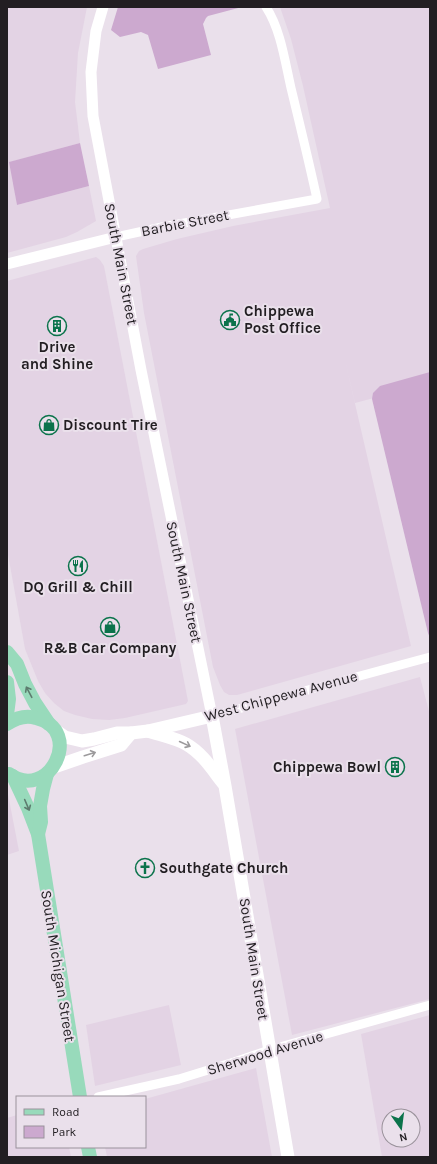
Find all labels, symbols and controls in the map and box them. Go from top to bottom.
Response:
street label: South Main Street [100,202,142,327]
street label: Barbie Street [140,206,231,240]
place label: Chippewa Post Office [244,302,321,337]
public building icon: Chippewa Post Office [219,309,241,331]
building icon: Drive and Shine [46,315,68,337]
place label: Drive and Shine [21,338,93,373]
shop icon: Discount Tire [38,414,60,436]
place label: Discount Tire [63,416,158,434]
street label: South Main Street [162,520,206,645]
restaurant icon: DQ Grill & Chill [67,555,89,577]
place label: DQ Grill & Chill [23,578,133,596]
shop icon: R&B Car Company [99,616,121,638]
place label: R&B Car Company [44,639,177,657]
street label: West Chippewa Avenue [202,667,360,725]
one-way arrow [25,686,32,698]
one-way arrow [178,741,190,748]
one-way arrow [84,750,97,757]
building icon: Chippewa Bowl [384,756,406,778]
place label: Chippewa Bowl [273,758,381,776]
one-way arrow [23,798,31,810]
church icon: Southgate Church [134,857,156,879]
place label: Southgate Church [159,859,288,877]
street label: South Michigan Street [37,889,79,1044]
street label: South Main Street [235,896,273,1022]
street label: Sherwood Avenue [205,1027,325,1079]
legend [16,1096,146,1148]
text: Road [52,1105,80,1119]
north arrow [381,1108,421,1148]
text: Park [52,1125,77,1139]
text: N [398,1130,409,1144]

